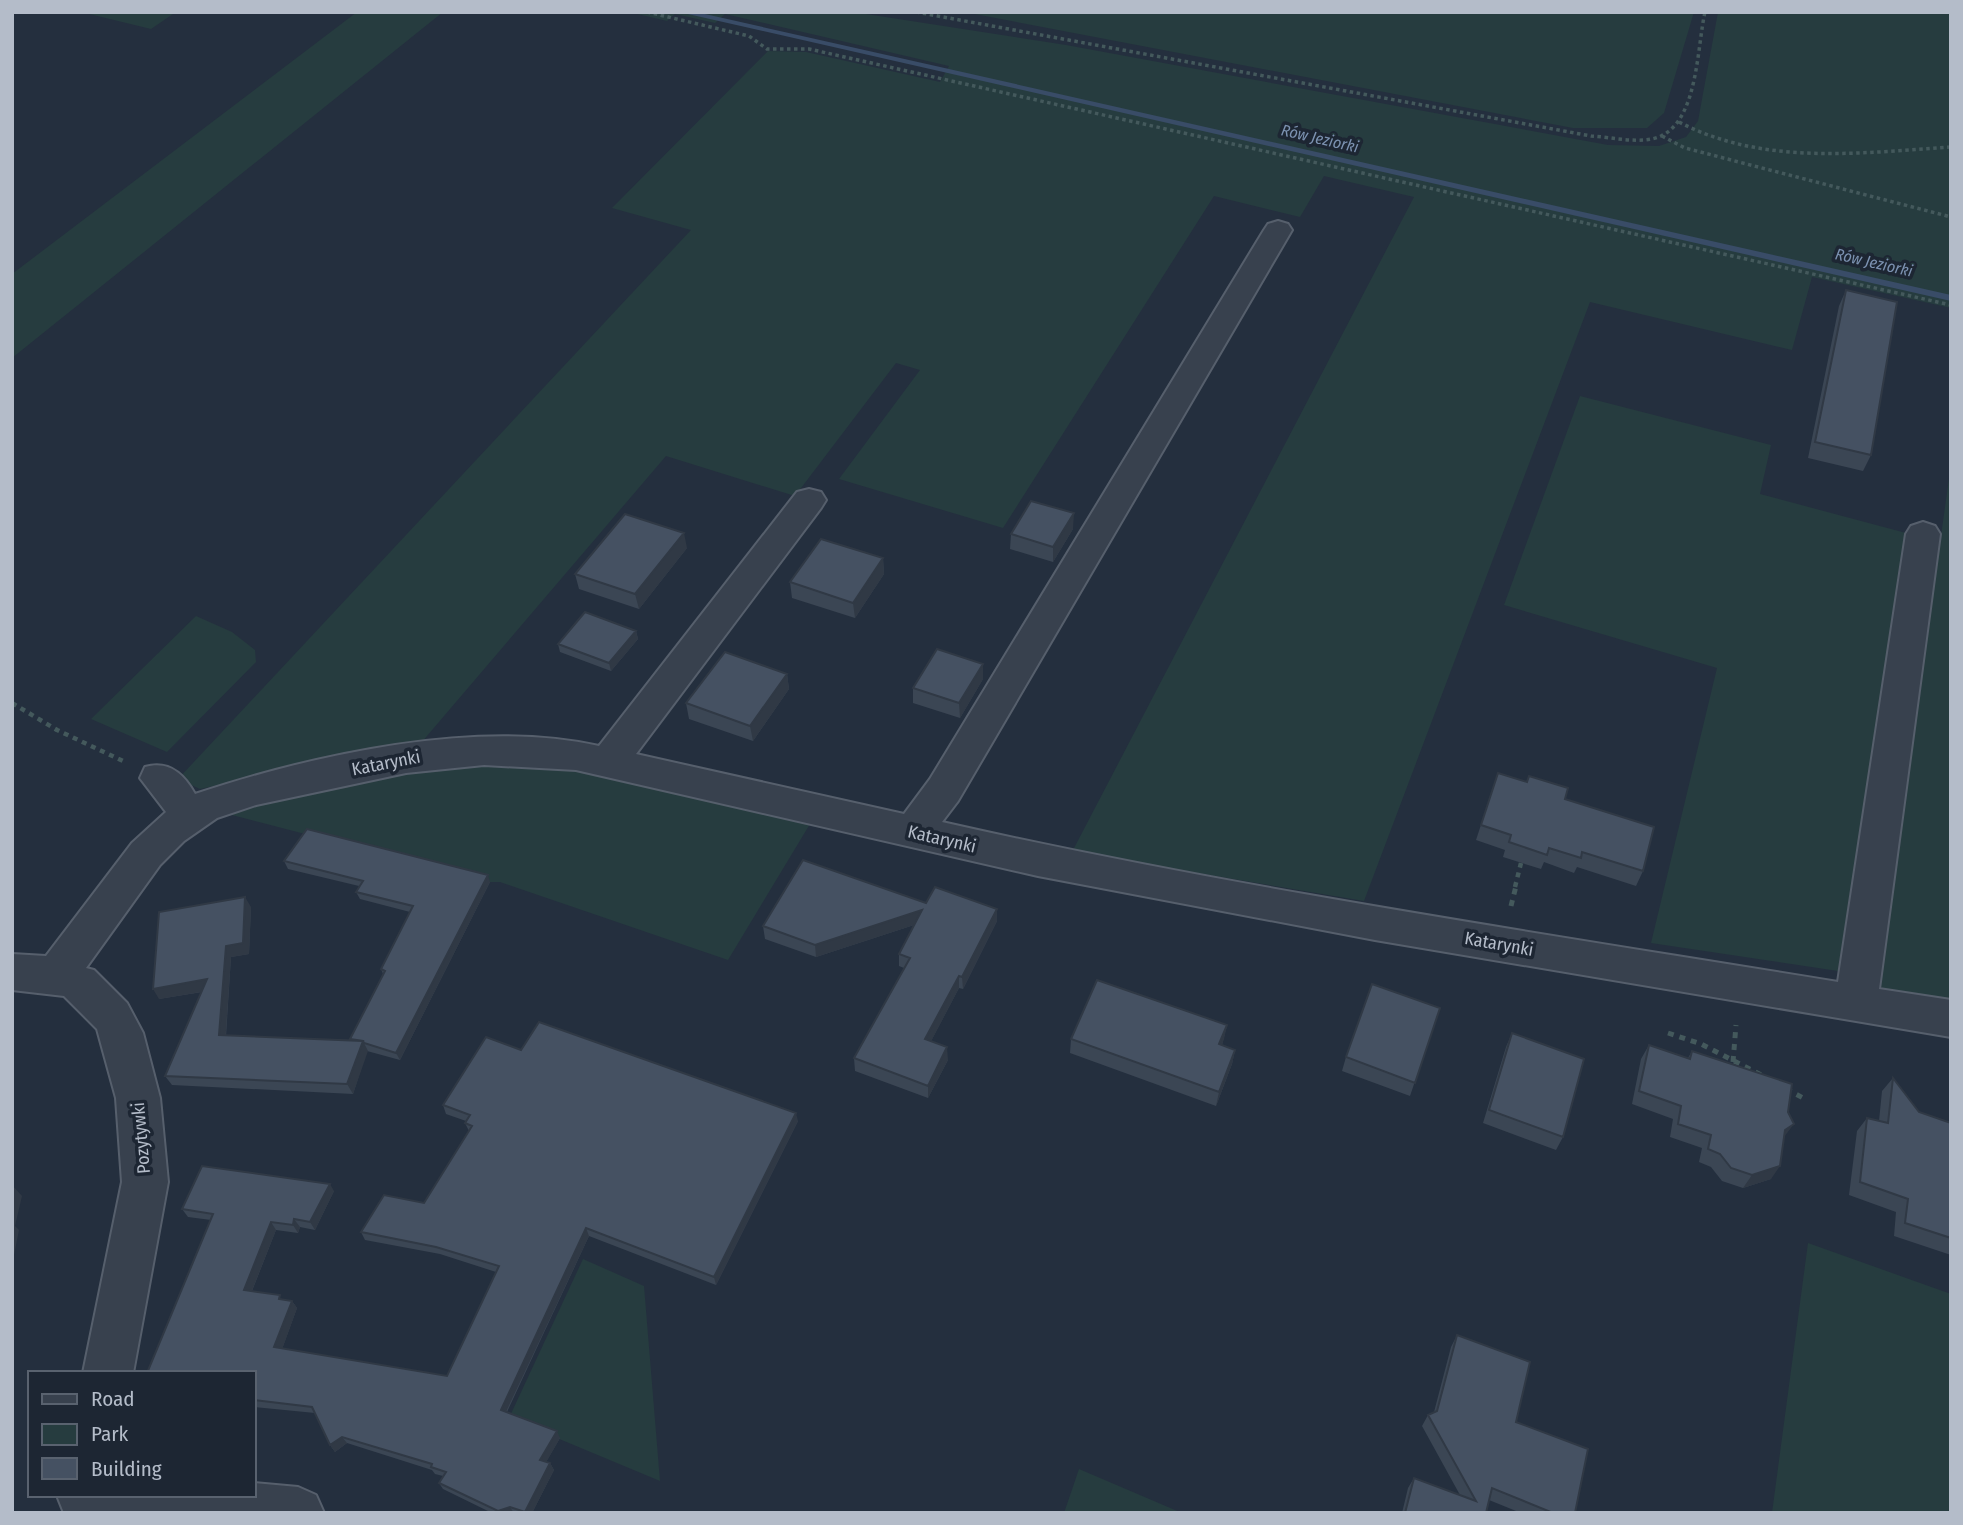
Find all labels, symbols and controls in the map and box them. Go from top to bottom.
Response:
water label: Rów Jeziorki [1279,120,1360,157]
water label: Rów Jeziorki [1833,244,1914,281]
street label: Katarynki [350,746,422,780]
street label: Katarynki [906,820,978,858]
street label: Katarynki [1463,927,1535,961]
street label: Pozytywki [127,1101,155,1175]
legend [28,1371,256,1497]
text: Road [91,1386,135,1412]
text: Park [91,1421,129,1447]
text: Building [91,1456,162,1482]

